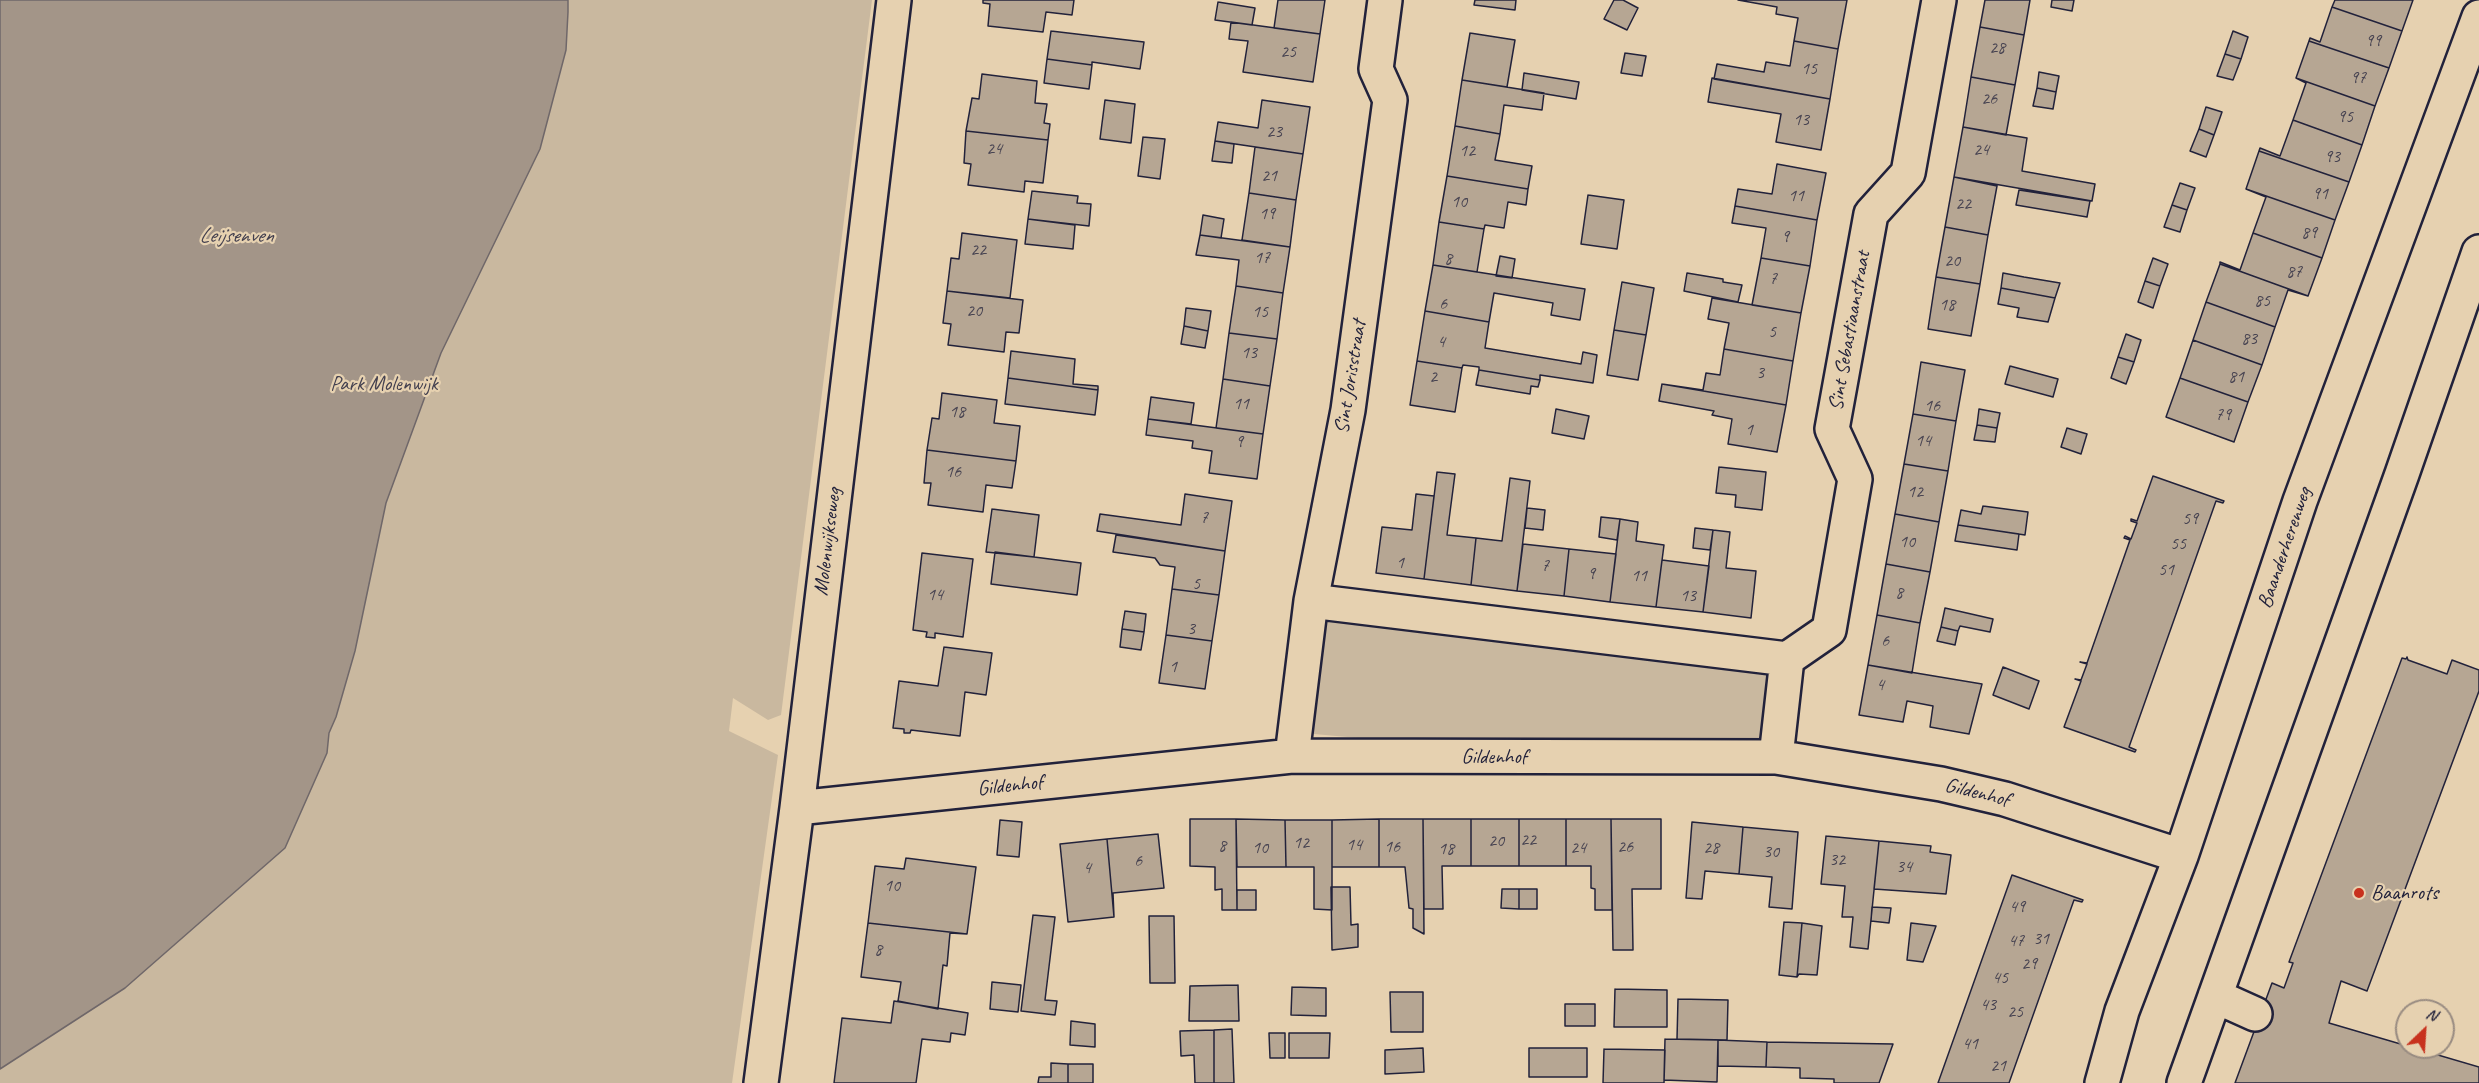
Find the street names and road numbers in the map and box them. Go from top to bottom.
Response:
street label: Sint Sebastiaanstraat [1824,249,1876,413]
street label: Sint Jorisstraat [1330,318,1372,436]
street label: Baanderherenweg [2253,484,2317,612]
street label: Molenwijkseweg [809,487,847,597]
street label: Gildenhof [1461,744,1527,770]
street label: Gildenhof [976,770,1044,802]
street label: Gildenhof [1942,773,2012,813]

